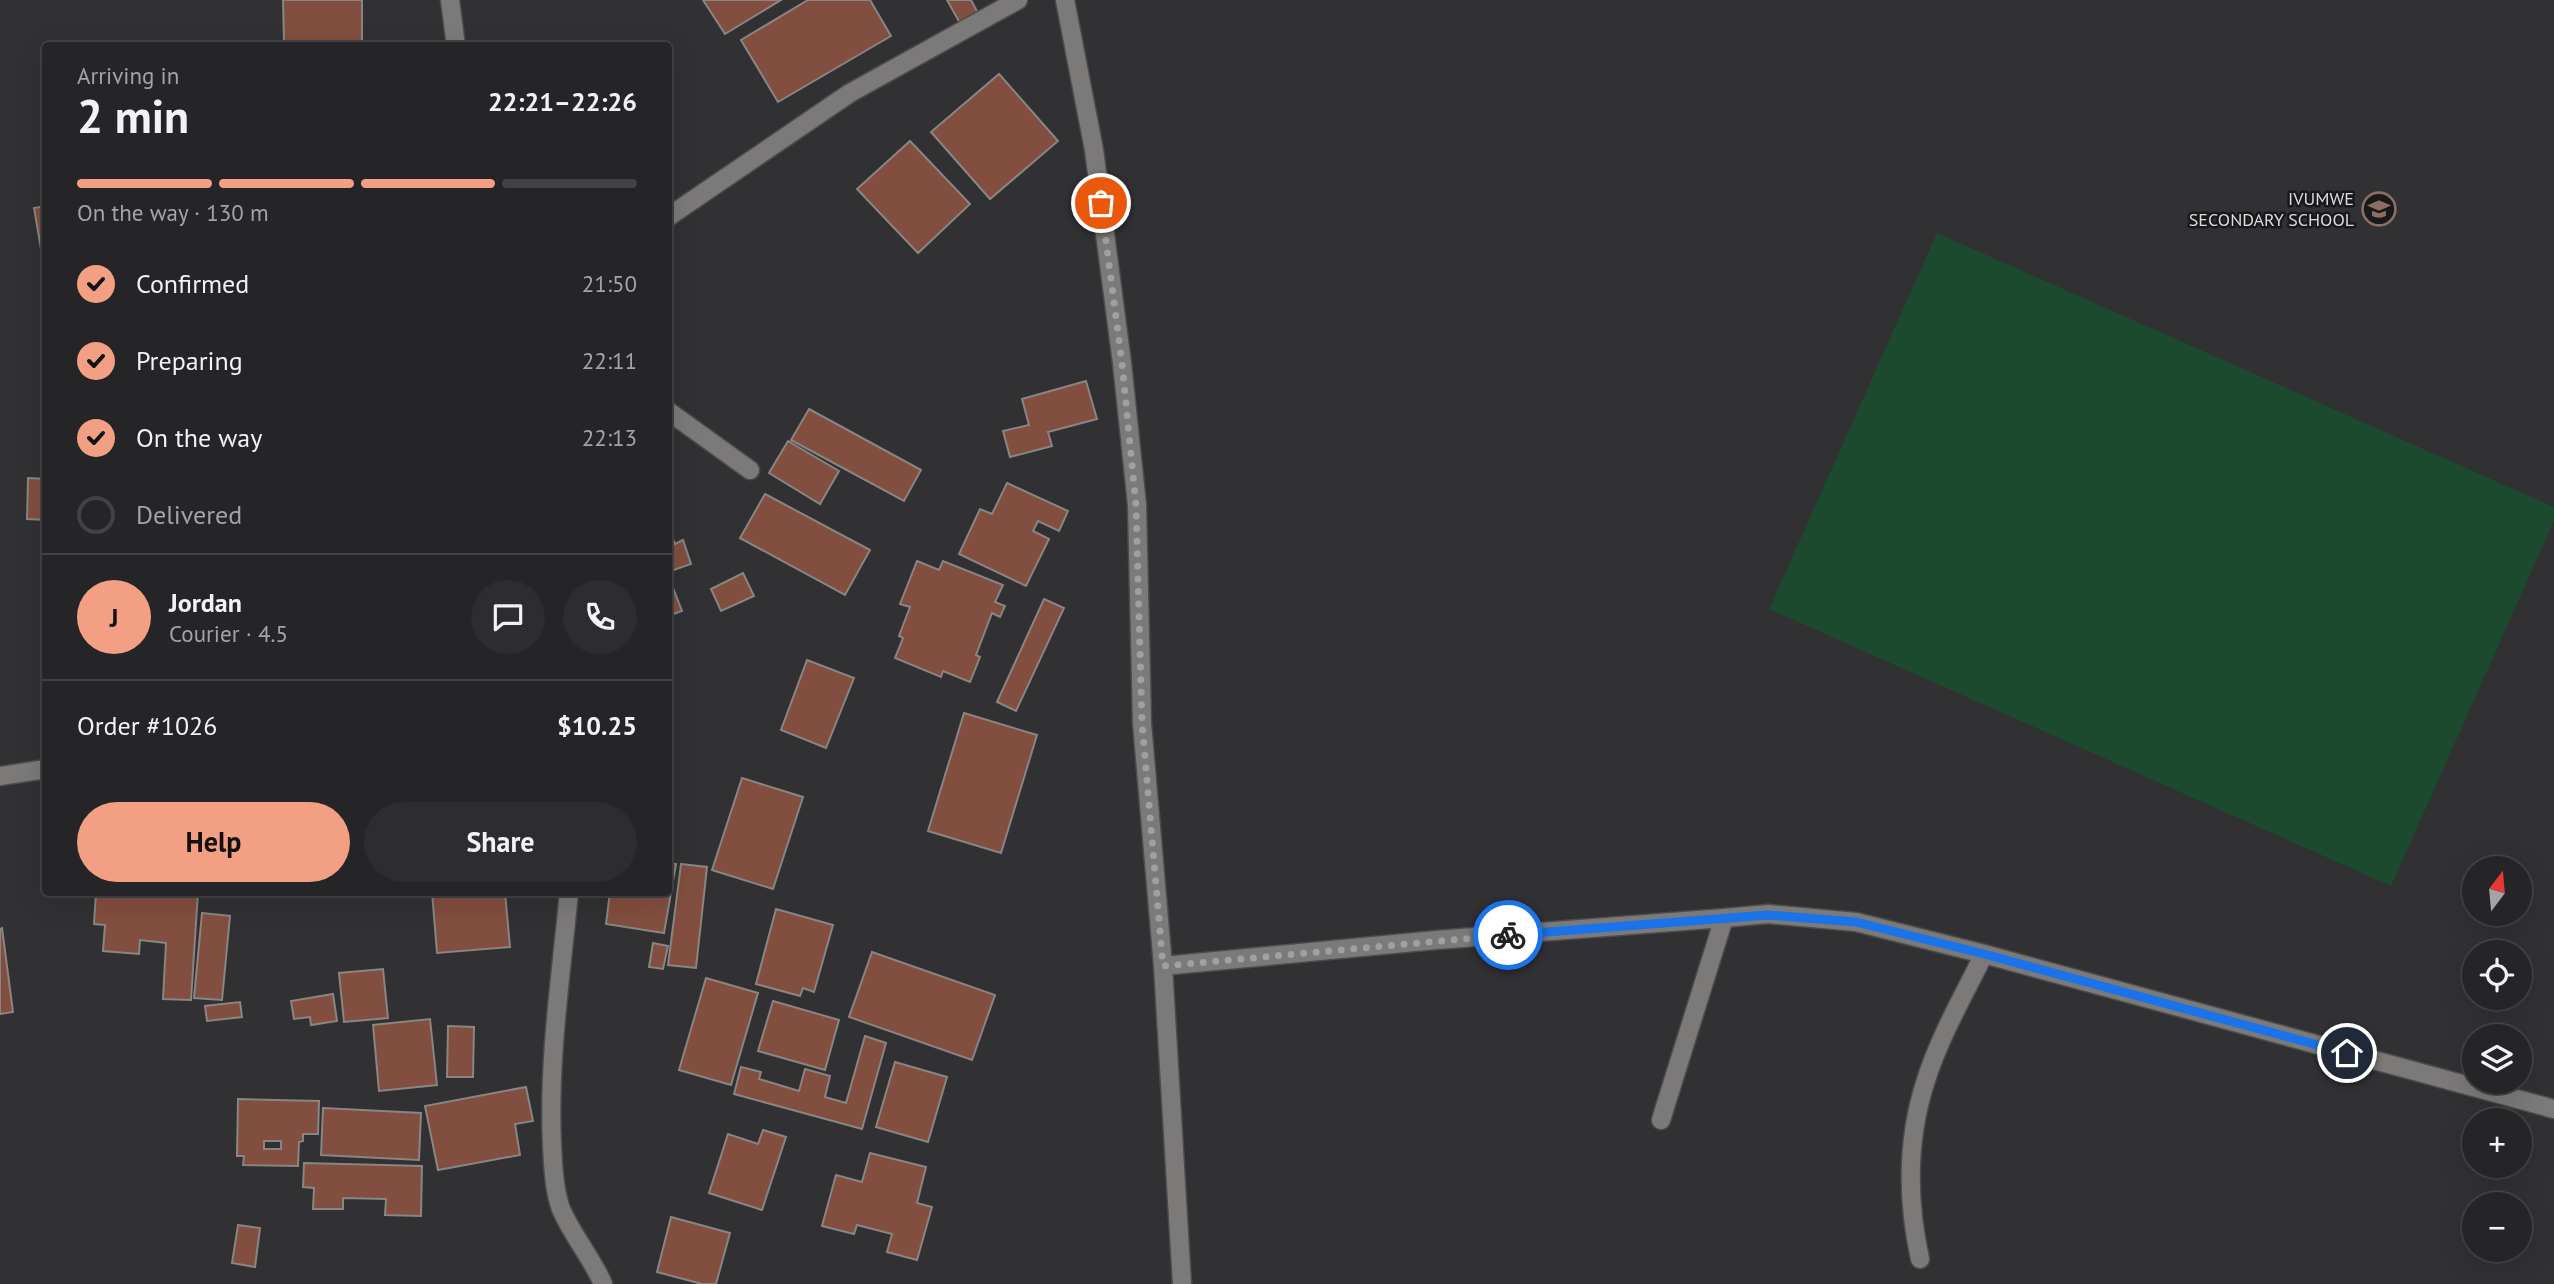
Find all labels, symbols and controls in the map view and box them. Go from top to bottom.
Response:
text: Arriving in [77,61,179,90]
text: 22:21–22:26 [488,85,637,118]
text: 2 min [77,86,189,146]
pin [1071,173,1131,233]
icon: bag [1082,184,1120,222]
place label: IVUMWE SECONDARY SCHOOL [2189,187,2354,231]
school or university icon: IVUMWE SECONDARY SCHOOL [2360,190,2398,228]
text: On the way · 130 m [77,198,269,227]
icon: check [77,265,115,303]
text: Confirmed [136,267,249,300]
text: 21:50 [582,269,637,298]
icon: check [77,342,115,380]
text: Preparing [136,344,243,377]
text: 22:11 [582,346,637,375]
icon: check [77,419,115,457]
text: On the way [136,421,262,454]
text: 22:13 [582,423,637,452]
text: Delivered [136,498,242,531]
button: chat [471,580,545,654]
button: phone [563,580,637,654]
text: Jordan [169,586,242,619]
text: J [110,601,118,634]
text: Courier · 4.5 [169,619,288,648]
text: Order #1026 [77,709,217,742]
text: $10.25 [557,709,637,742]
button: Help [77,802,350,882]
button: Share [364,802,637,882]
north arrow [2462,856,2532,926]
map controls [2462,856,2532,1262]
courier [1473,900,1543,970]
icon: bike [1489,916,1527,954]
button: locate [2462,940,2532,1010]
pin [2317,1023,2377,1083]
button: layers [2462,1024,2532,1094]
icon: home [2328,1034,2366,1072]
button: + [2462,1108,2532,1178]
button: − [2462,1192,2532,1262]

